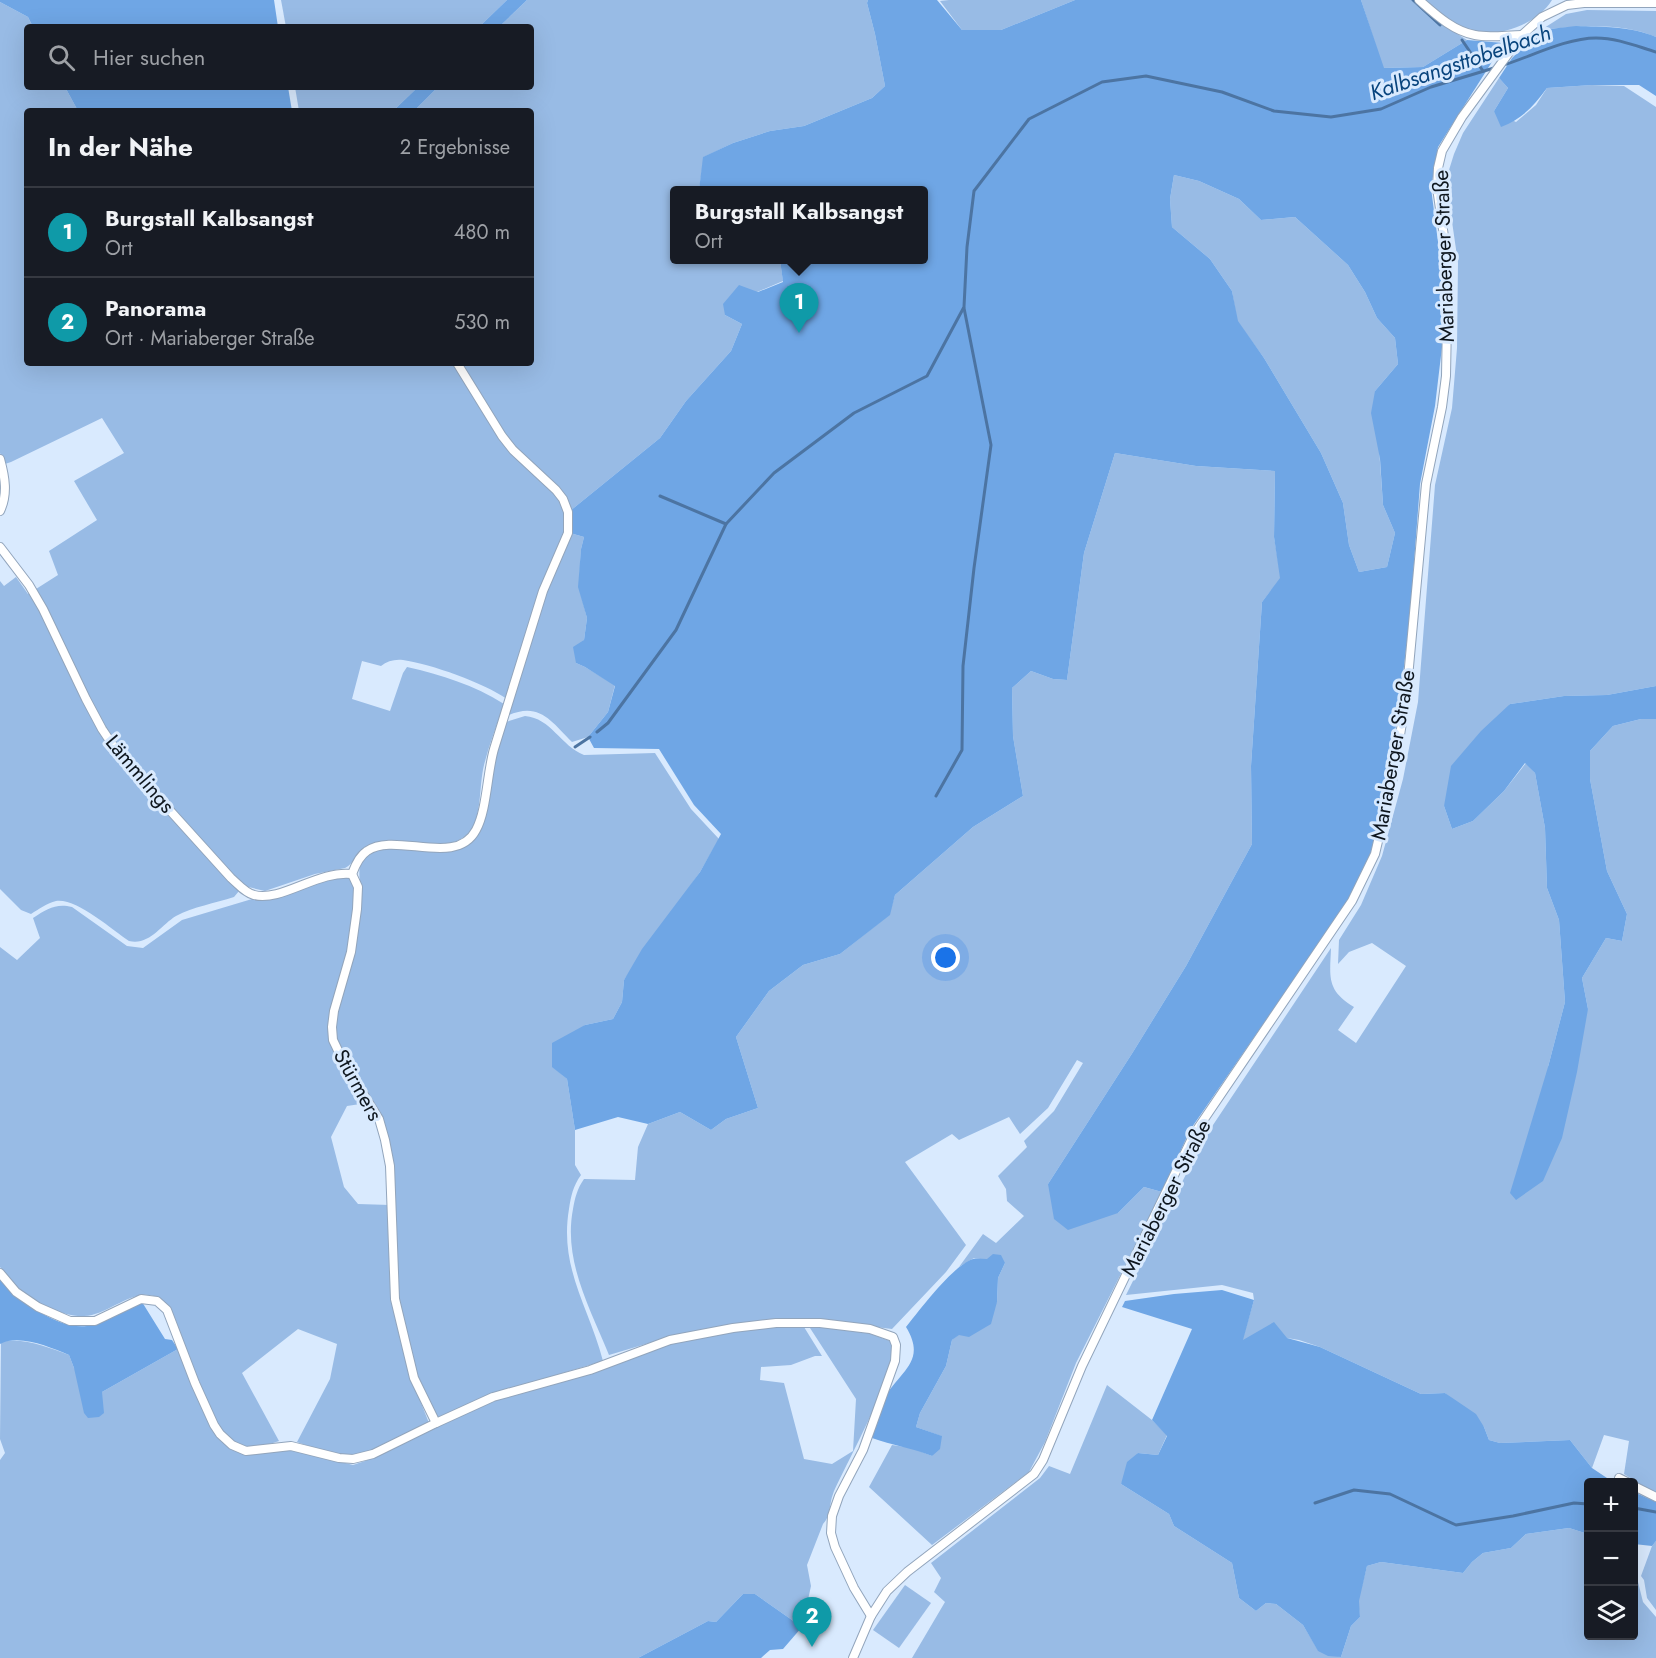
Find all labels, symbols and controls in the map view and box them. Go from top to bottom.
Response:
water label: Kalbsangsttobelbach [1365,16,1555,108]
search box [24,24,534,90]
icon: search [45,41,78,74]
text: Hier suchen [93,41,205,73]
text: In der Nähe [48,128,193,166]
text: 2 Ergebnisse [400,133,510,162]
street label: Mariaberger Straße [1426,169,1462,343]
popup [670,186,928,264]
text: Burgstall Kalbsangst [695,195,903,227]
text: Burgstall Kalbsangst [105,202,314,234]
text: 1 [62,218,73,247]
text: 480 m [454,218,510,247]
text: Ort [695,227,722,256]
text: Ort [105,234,132,263]
pin: 1 [780,284,818,333]
text: Panorama [105,292,206,324]
text: 2 [61,308,74,337]
text: 530 m [454,308,510,337]
text: Ort · Mariaberger Straße [105,324,315,353]
street label: Mariaberger Straße [1363,667,1423,842]
street label: Lämmlings [98,728,182,820]
your location [931,943,960,972]
street label: Stürmers [326,1044,390,1126]
street label: Mariaberger Straße [1114,1114,1219,1282]
map controls [1584,1478,1638,1640]
button: + [1584,1478,1638,1532]
button: − [1584,1532,1638,1586]
button: layers [1584,1586,1638,1640]
pin: 2 [792,1598,832,1647]

